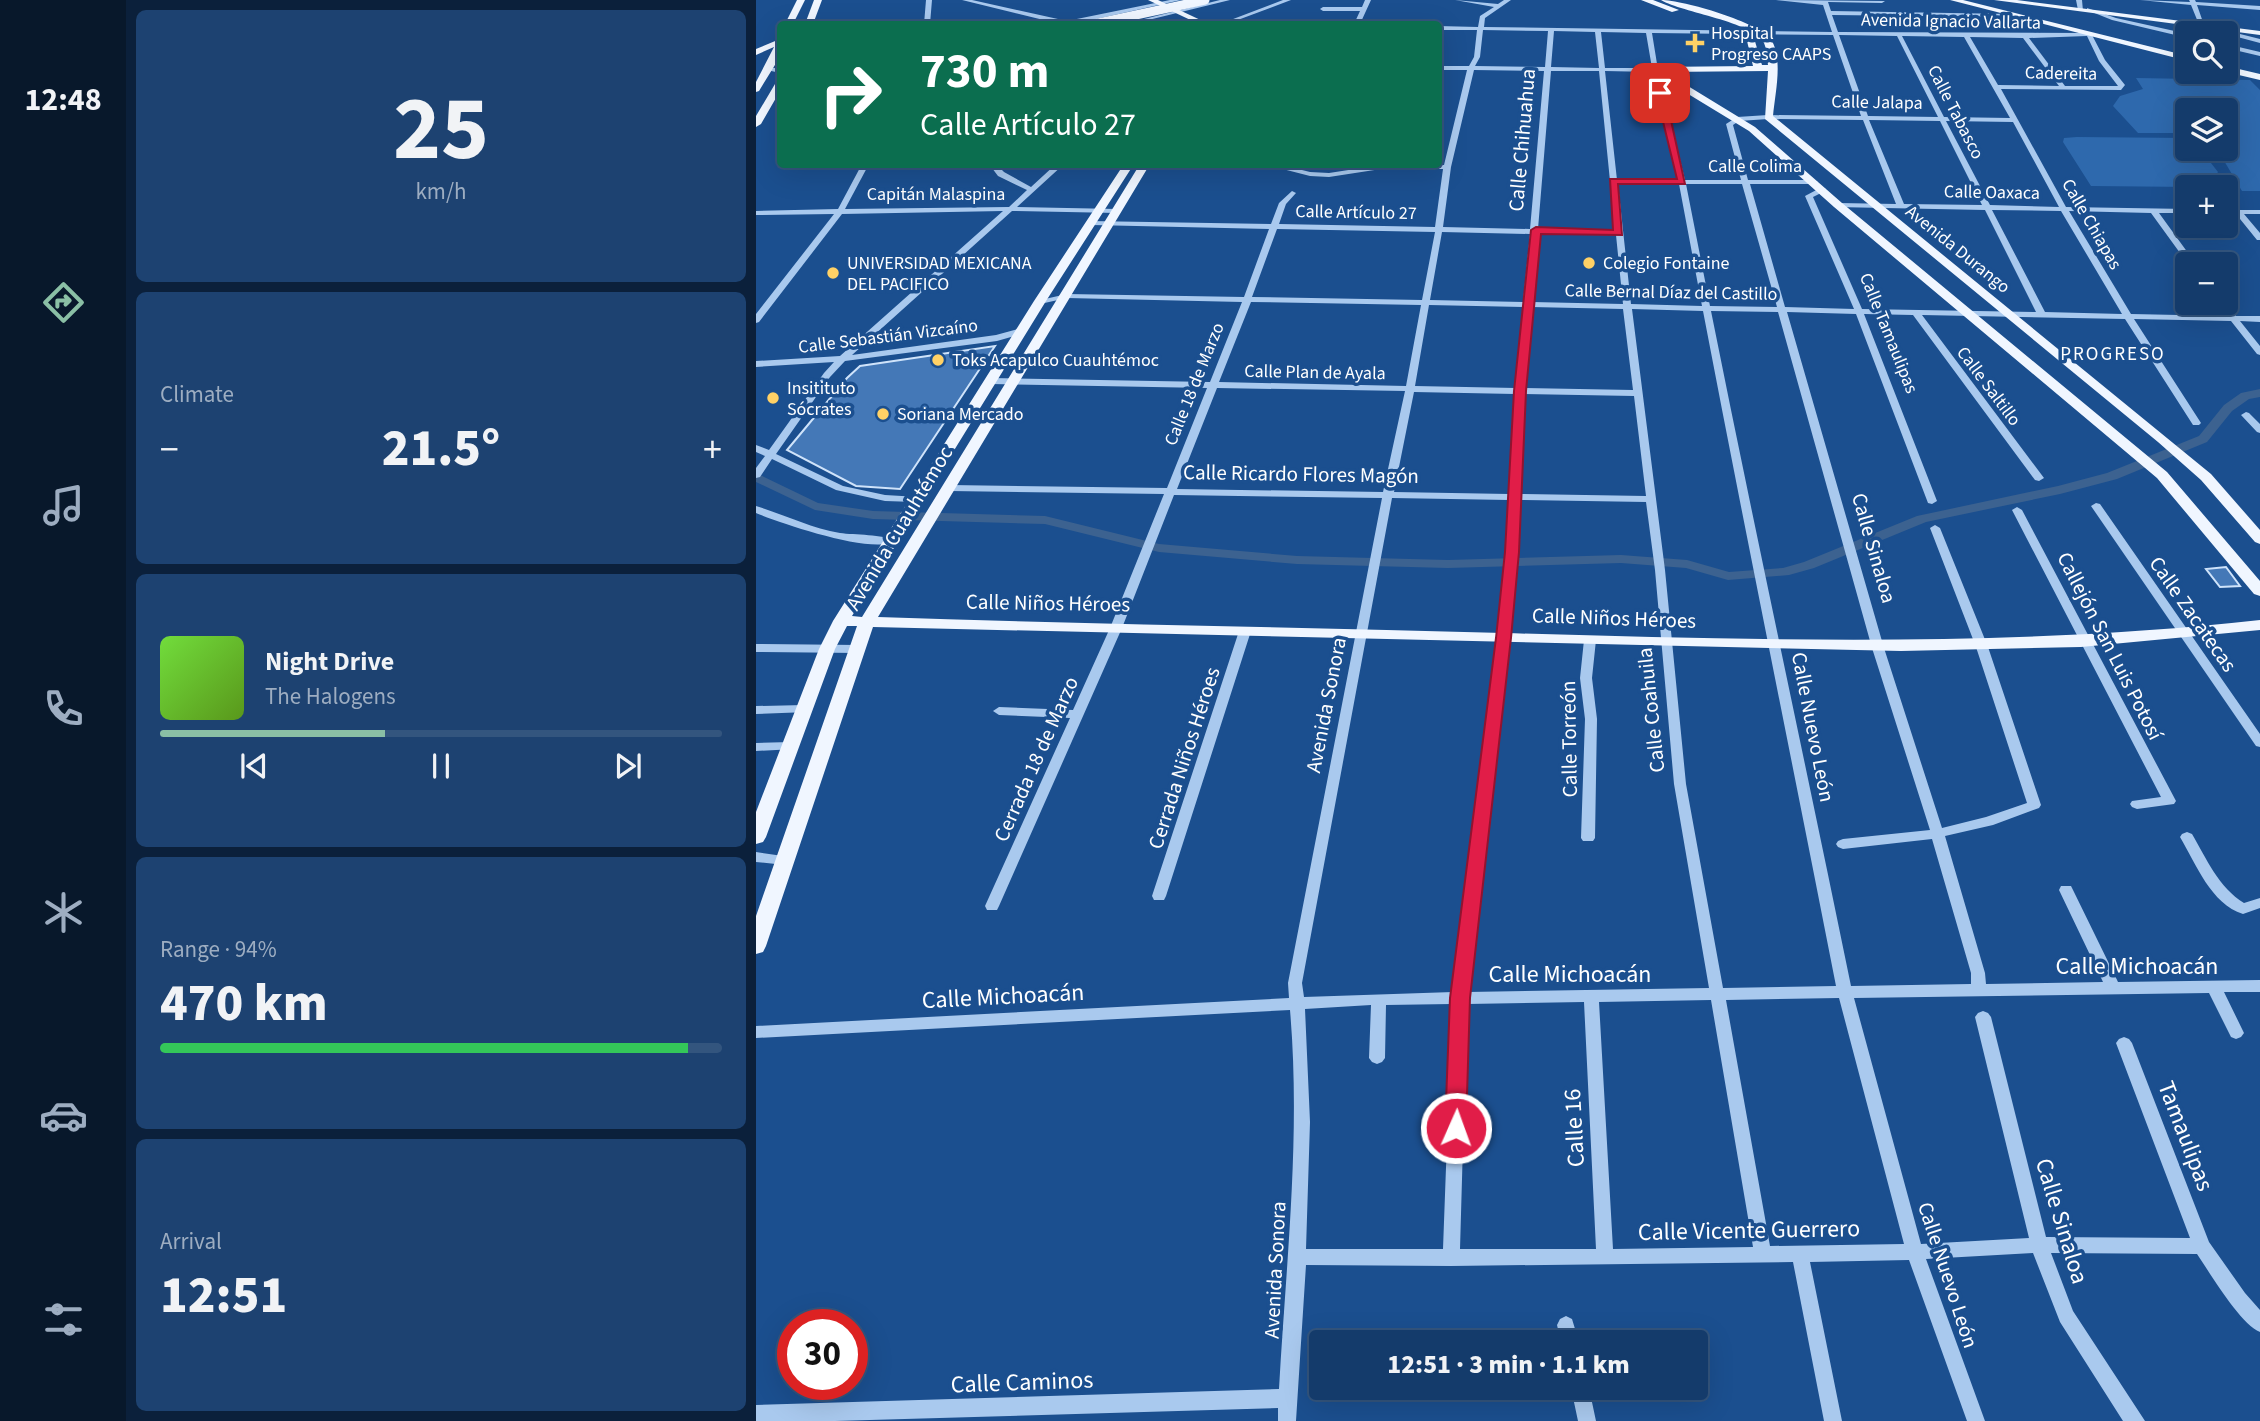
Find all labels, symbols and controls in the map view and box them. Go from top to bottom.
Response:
street label: Avenida Ignacio Vallarta [1861,7,2041,36]
place label: Hospital Progreso CAAPS [1711,21,1831,67]
map controls [2175,21,2238,315]
button: search [2175,21,2238,84]
marker: Hospital Progreso CAAPS [1685,33,1705,53]
text: 730 m [920,37,1049,107]
icon: right [805,49,896,140]
street label: Cadereita [2025,60,2097,87]
street label: Calle Tabasco [1921,61,1990,164]
pin [1630,63,1690,123]
text: 25 [393,65,489,194]
street label: Calle Chihuahua [1501,67,1543,213]
icon: arrive [1641,74,1679,112]
text: 12:48 [24,77,102,123]
street label: Calle Jalapa [1831,89,1923,116]
button: layers [2175,98,2238,161]
text: Calle Artículo 27 [920,102,1136,148]
street label: Calle Colima [1708,154,1802,179]
street label: Calle Chiapas [2055,174,2128,274]
text: km/h [415,175,467,208]
button: + [2175,175,2238,238]
street label: Calle Oaxaca [1944,179,2040,206]
street label: Capitán Malaspina [867,182,1005,207]
street label: Calle Artículo 27 [1295,199,1417,226]
street label: Avenida Durango [1900,199,2015,299]
place label: UNIVERSIDAD MEXICANA DEL PACIFICO [847,251,1032,297]
place label: Colegio Fontaine [1603,251,1730,276]
button: − [2175,252,2238,315]
marker: Colegio Fontaine [1581,255,1597,271]
marker: UNIVERSIDAD MEXICANA DEL PACIFICO [825,265,841,281]
street label: Calle Tamaulipas [1853,269,1924,397]
icon: directions [39,278,88,327]
street label: Calle Bernal Díaz del Castillo [1564,278,1778,307]
street label: Calle Sebastián Vizcaíno [797,313,979,360]
street label: Calle 18 de Marzo [1158,319,1231,449]
street label: Calle Saltillo [1950,341,2027,431]
district label: PROGRESO [2060,341,2166,368]
place label: Toks Acapulco Cuauhtémoc [952,348,1159,373]
marker: Toks Acapulco Cuauhtémoc [930,352,946,368]
street label: Calle Plan de Ayala [1244,359,1386,386]
place label: Insitituto Sócrates [787,376,856,422]
text: Climate [160,378,234,411]
marker: Insitituto Sócrates [765,390,781,406]
place label: Soriana Mercado [897,402,1024,427]
marker: Soriana Mercado [875,406,891,422]
text: 21.5° [382,412,500,486]
text: − [160,423,179,477]
text: + [703,423,722,477]
street label: Avenida Cuauhtémoc [838,440,960,616]
street label: Calle Ricardo Flores Magón [1183,457,1419,491]
icon: music [39,481,88,530]
street label: Calle Sinaloa [1844,489,1904,607]
street label: Callejón San Luis Potosí [2050,547,2171,746]
street label: Calle Zacatecas [2142,550,2244,678]
street label: Calle Niños Héroes [966,587,1131,619]
street label: Calle Niños Héroes [1531,600,1697,636]
street label: Avenida Sonora [1298,635,1354,775]
text: Night Drive [265,643,394,680]
street label: Calle Coahuila [1630,646,1672,774]
street label: Calle Nuevo León [1784,650,1842,804]
street label: Cerrada Niños Héroes [1140,663,1228,853]
street label: Cerrada 18 de Marzo [986,672,1086,846]
text: The Halogens [265,680,396,713]
street label: Calle Torreón [1553,680,1585,798]
icon: phone [39,684,88,733]
icon: previous [235,747,273,785]
icon: pause [422,747,460,785]
icon: next [609,747,647,785]
icon: climate [39,888,88,937]
text: Range · 94% [160,933,277,966]
street label: Calle Michoacán [2056,949,2218,984]
street label: Calle Michoacán [1489,957,1651,992]
text: 470 km [160,967,328,1041]
street label: Calle Michoacán [921,975,1085,1018]
street label: Tamaulipas [2149,1076,2223,1196]
street label: Calle 16 [1555,1088,1594,1168]
icon: car [39,1091,88,1140]
position arrow [1419,1091,1493,1165]
street label: Calle Sinaloa [2026,1154,2097,1288]
street label: Calle Nuevo León [1910,1198,1986,1352]
street label: Avenida Sonora [1256,1201,1294,1339]
street label: Calle Vicente Guerrero [1638,1211,1860,1250]
text: Arrival [160,1225,222,1258]
text: 12:51 [160,1259,287,1333]
icon: filters [39,1295,88,1344]
speed limit sign: 30 [777,1309,868,1400]
text: 12:51 · 3 min · 1.1 km [1387,1346,1630,1383]
street label: Calle Caminos [950,1363,1094,1402]

